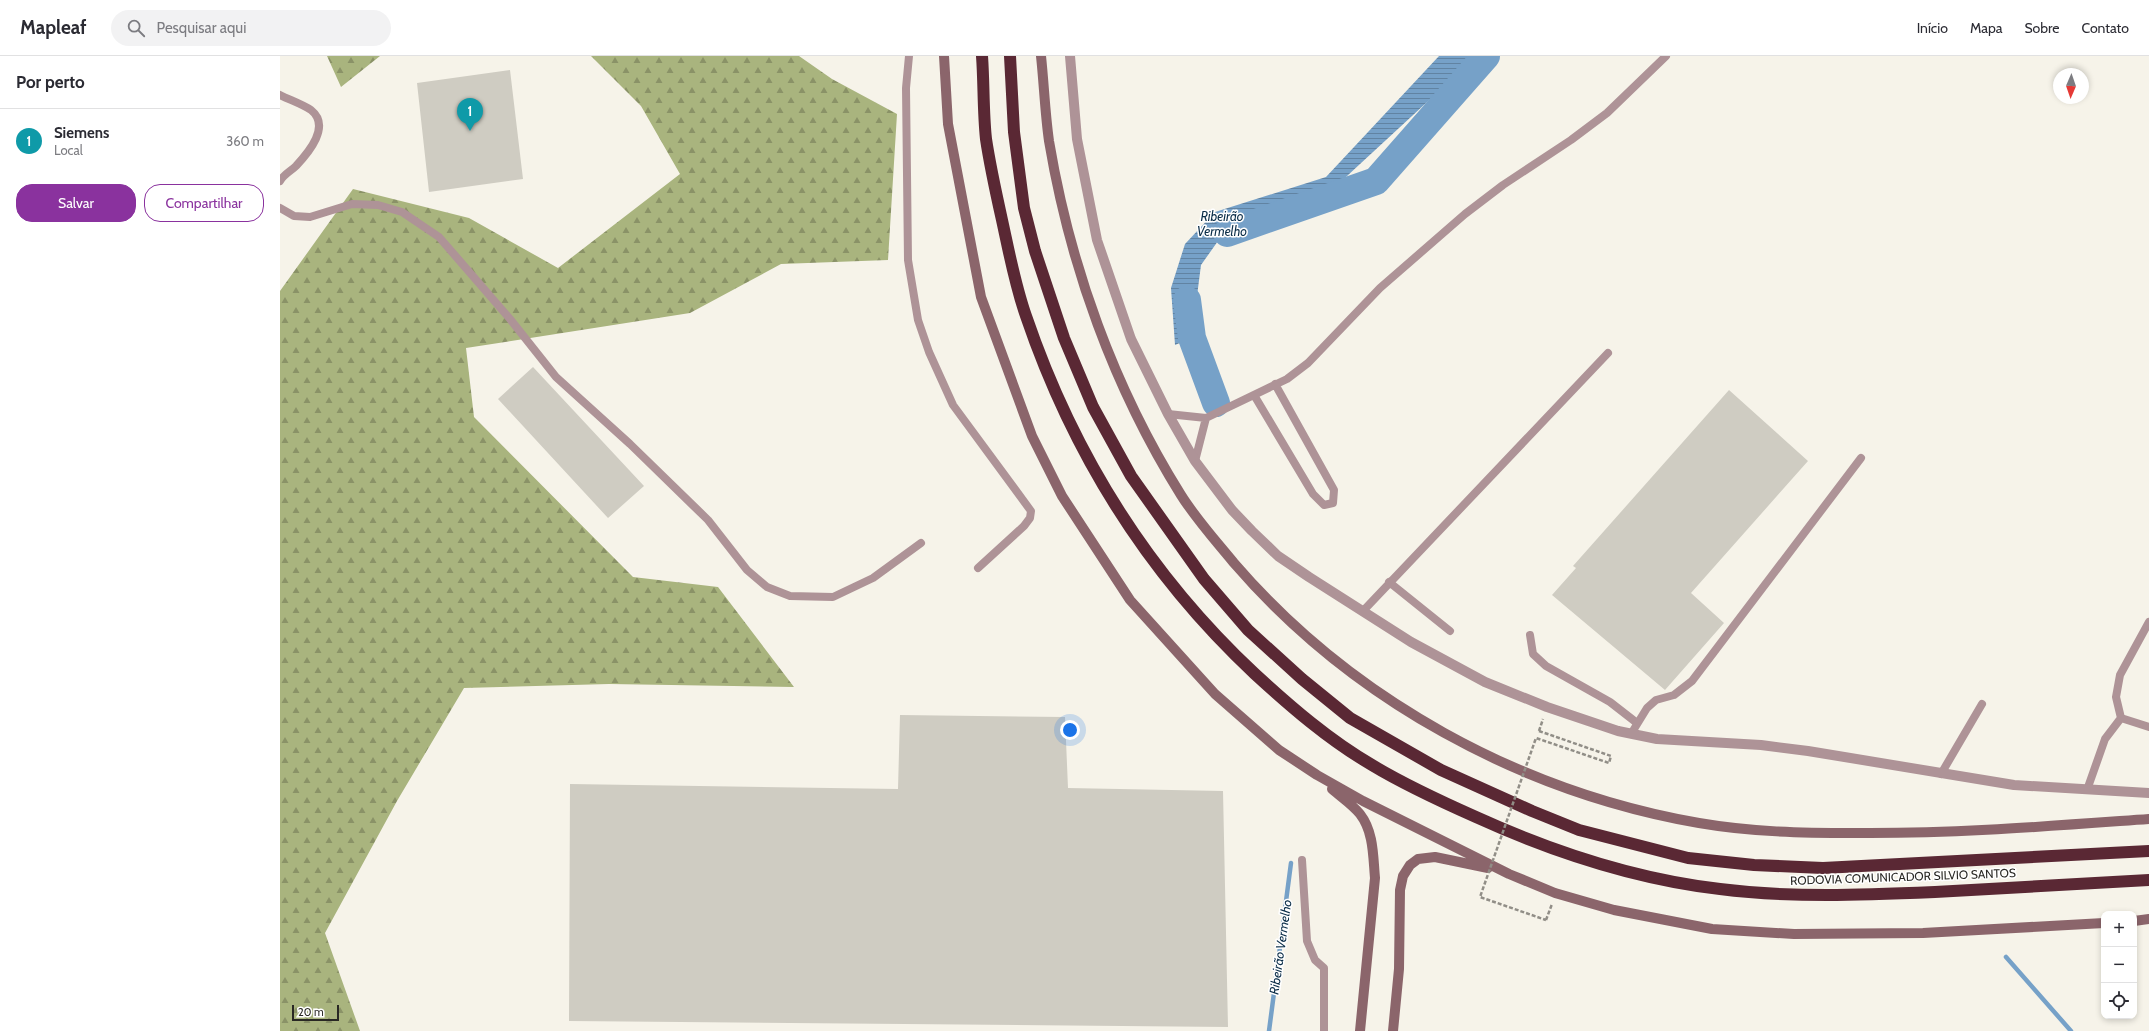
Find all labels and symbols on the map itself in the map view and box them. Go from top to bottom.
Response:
north arrow [2053,68,2089,104]
pin: 1 [457,98,483,131]
water label: Ribeirão Vermelho [1197,208,1247,239]
your location [1060,720,1080,740]
street label: RODOVIA COMUNICADOR SILVIO SANTOS [1790,865,2016,888]
water label: Ribeirão Vermelho [1265,898,1295,995]
scale bar [292,1003,339,1022]

